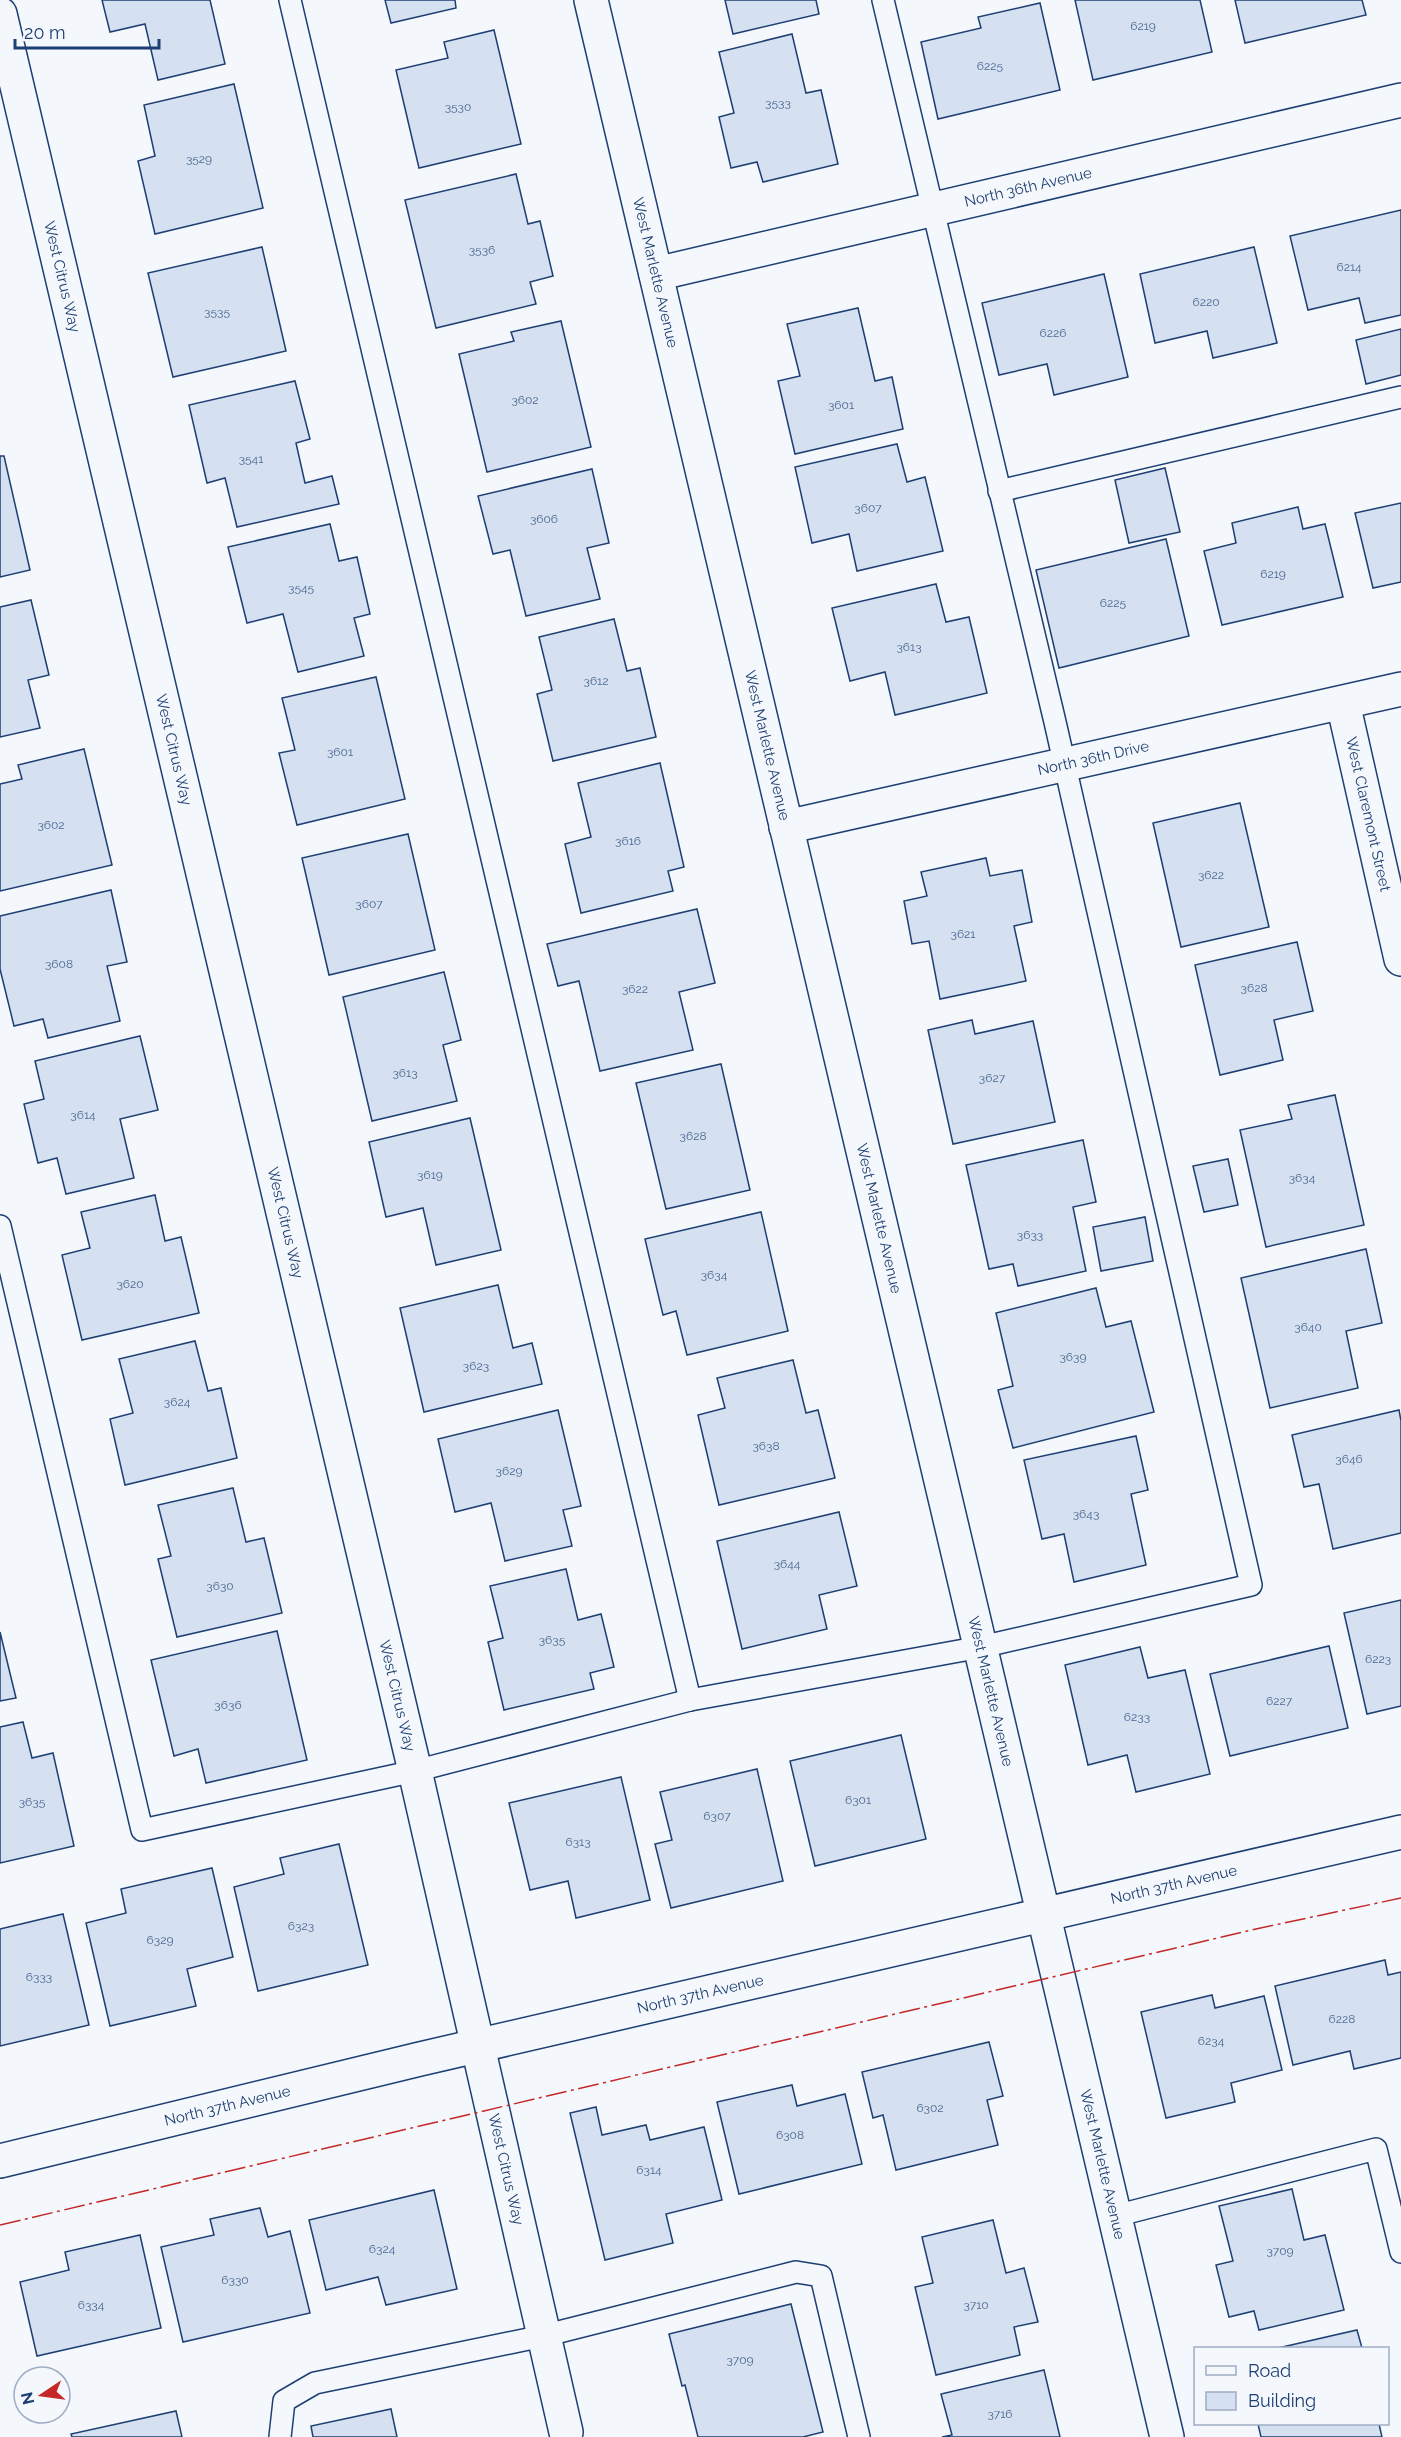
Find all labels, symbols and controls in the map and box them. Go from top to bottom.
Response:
scale bar [15,12,159,50]
house number: 6219 [1130,19,1156,33]
text: 20 m [24,22,66,43]
house number: 6225 [977,59,1004,73]
house number: 3533 [765,96,791,110]
house number: 3530 [445,100,471,114]
house number: 3529 [186,152,212,166]
street label: North 36th Avenue [963,164,1094,211]
street label: West Marlette Avenue [629,196,682,350]
street label: West Citrus Way [40,219,84,334]
house number: 3536 [469,243,495,257]
house number: 6214 [1336,260,1362,274]
house number: 6220 [1192,295,1220,309]
house number: 3535 [204,305,230,319]
house number: 6226 [1040,326,1066,340]
house number: 3602 [511,393,539,407]
house number: 3601 [828,398,854,412]
house number: 3541 [239,452,263,466]
house number: 3607 [854,501,882,515]
house number: 3606 [530,512,558,526]
house number: 6219 [1260,567,1286,581]
house number: 3545 [288,581,314,595]
house number: 6225 [1100,596,1127,610]
house number: 3613 [896,640,922,654]
street label: West Marlette Avenue [741,669,794,823]
house number: 3612 [583,674,609,688]
street label: West Citrus Way [152,692,196,807]
street label: West Claremont Street [1342,735,1394,893]
street label: North 36th Drive [1036,737,1151,779]
house number: 3601 [327,745,353,759]
house number: 3602 [37,818,65,832]
house number: 3616 [615,834,641,848]
house number: 3622 [1198,868,1224,882]
house number: 3607 [355,897,383,911]
house number: 3621 [950,927,976,941]
house number: 3608 [45,957,73,971]
house number: 3628 [1240,981,1268,995]
house number: 3622 [622,982,648,996]
house number: 3613 [392,1066,418,1080]
house number: 3627 [979,1071,1006,1085]
house number: 3614 [70,1108,96,1122]
house number: 3628 [679,1129,707,1143]
street label: West Marlette Avenue [853,1142,905,1296]
street label: West Citrus Way [264,1165,307,1280]
house number: 3619 [417,1168,443,1182]
house number: 3634 [1289,1171,1316,1185]
house number: 3633 [1017,1228,1043,1242]
house number: 3634 [701,1268,728,1282]
house number: 3620 [116,1277,144,1291]
house number: 3640 [1294,1320,1322,1334]
house number: 3639 [1059,1350,1087,1364]
house number: 3623 [463,1359,489,1373]
house number: 3624 [164,1395,191,1409]
house number: 3638 [752,1439,780,1453]
house number: 3646 [1335,1452,1363,1466]
house number: 3629 [496,1464,522,1478]
house number: 3643 [1073,1507,1099,1521]
house number: 3644 [774,1557,801,1571]
house number: 3630 [206,1579,234,1593]
street label: West Marlette Avenue [964,1614,1017,1769]
house number: 3635 [539,1633,566,1647]
street label: West Citrus Way [375,1638,419,1753]
house number: 6223 [1365,1652,1391,1666]
house number: 6227 [1266,1694,1293,1708]
house number: 3636 [214,1698,242,1712]
house number: 6233 [1124,1710,1150,1724]
house number: 6301 [845,1793,871,1807]
house number: 3635 [19,1795,46,1809]
house number: 6307 [703,1809,731,1823]
house number: 6313 [565,1835,591,1849]
street label: North 37th Avenue [1109,1861,1239,1908]
house number: 6323 [288,1919,314,1933]
house number: 6329 [147,1933,173,1947]
house number: 6333 [26,1970,52,1984]
street label: North 37th Avenue [635,1971,765,2017]
house number: 6228 [1329,2012,1355,2026]
house number: 6234 [1198,2034,1225,2048]
street label: North 37th Avenue [163,2082,292,2130]
street label: West Marlette Avenue [1076,2087,1129,2241]
house number: 6302 [916,2101,944,2115]
street label: West Citrus Way [485,2112,527,2227]
house number: 6308 [776,2128,804,2142]
house number: 6314 [636,2163,662,2177]
house number: 6324 [369,2242,396,2256]
house number: 3709 [1266,2244,1294,2258]
house number: 6330 [221,2273,249,2287]
house number: 6334 [78,2298,105,2312]
house number: 3710 [963,2298,989,2312]
legend [1194,2347,1389,2425]
house number: 3709 [726,2353,754,2367]
text: Road [1248,2360,1291,2381]
north arrow [12,2365,72,2425]
text: N [17,2390,39,2406]
text: Building [1248,2390,1316,2411]
house number: 3716 [987,2407,1013,2421]

